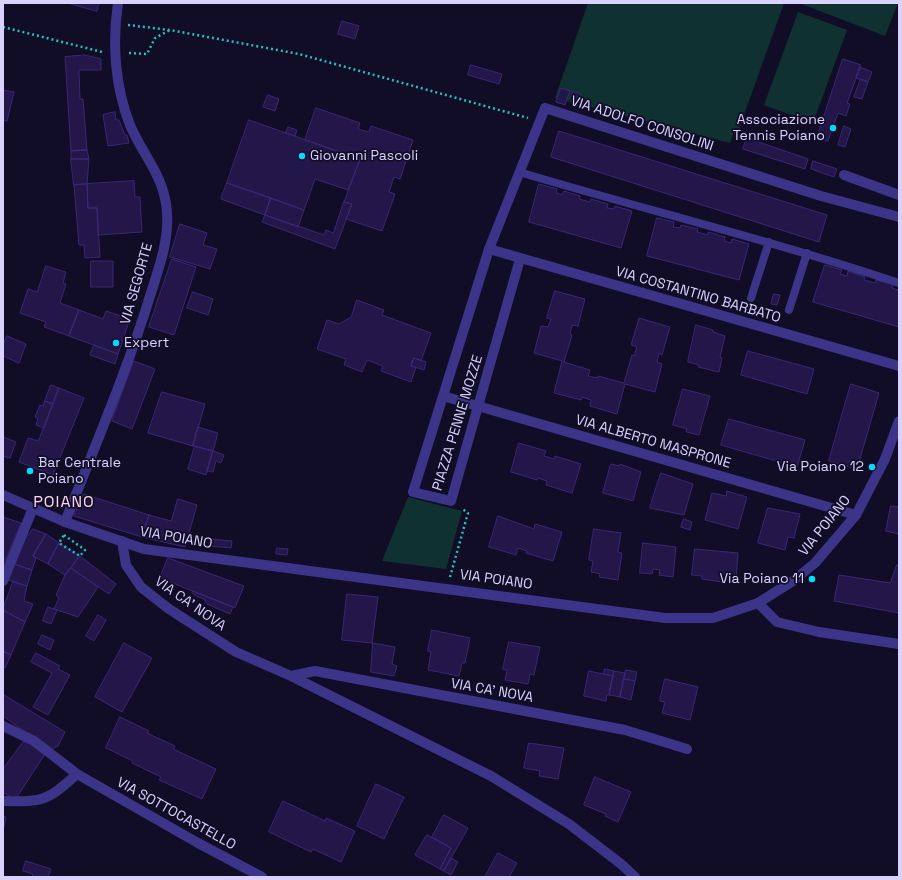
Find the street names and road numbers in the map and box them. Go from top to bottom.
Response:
street label: VIA ADOLFO CONSOLINI [568,93,716,155]
street label: VIA SEGORTE [117,241,157,327]
street label: VIA COSTANTINO BARBATO [613,263,783,327]
street label: PIAZZA PENNE MOZZE [429,353,487,493]
street label: VIA ALBERTO MASPRONE [573,412,733,472]
street label: VIA POIANO [795,492,855,560]
street label: VIA POIANO [139,523,213,553]
street label: VIA POIANO [459,567,533,593]
street label: VIA CA' NOVA [151,573,229,635]
street label: VIA CA' NOVA [450,675,534,707]
street label: VIA SOTTOCASTELLO [113,774,239,854]

